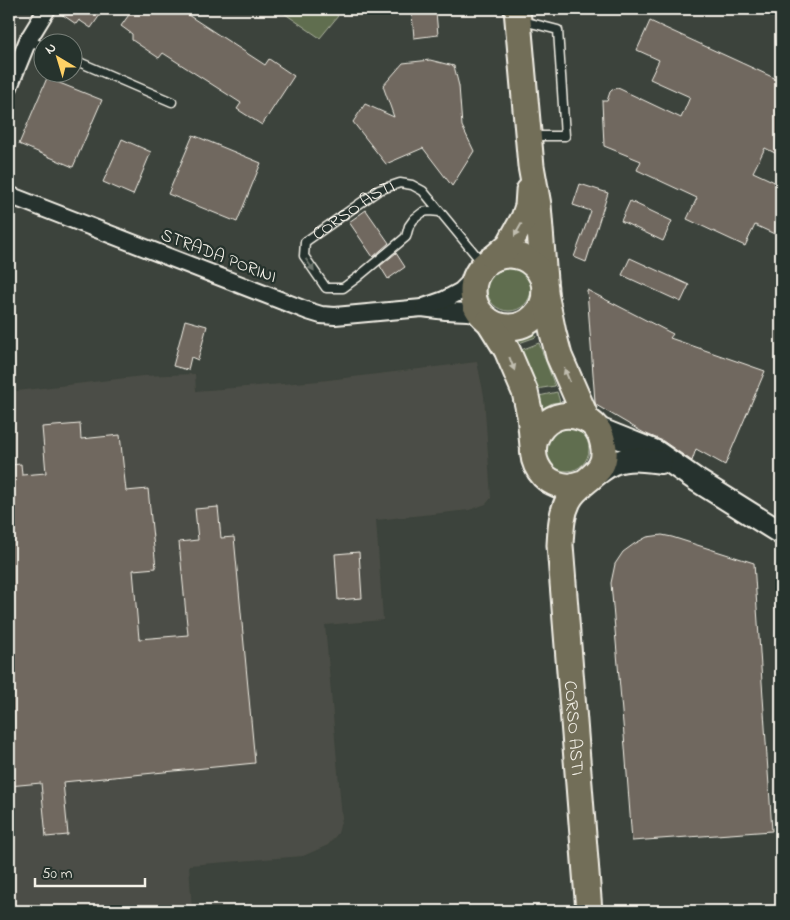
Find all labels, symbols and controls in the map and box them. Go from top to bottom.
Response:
north arrow [32,32,82,82]
text: N [41,38,61,60]
street label: CORSO ASTI [308,175,399,248]
street label: STRADA PORINI [157,223,280,291]
one-way arrow [513,224,522,237]
one-way arrow [305,258,315,272]
one-way arrow [509,356,516,371]
one-way arrow [563,368,571,382]
street label: CORSO ASTI [556,680,589,777]
scale bar [35,855,145,887]
text: 50 m [42,863,73,885]

